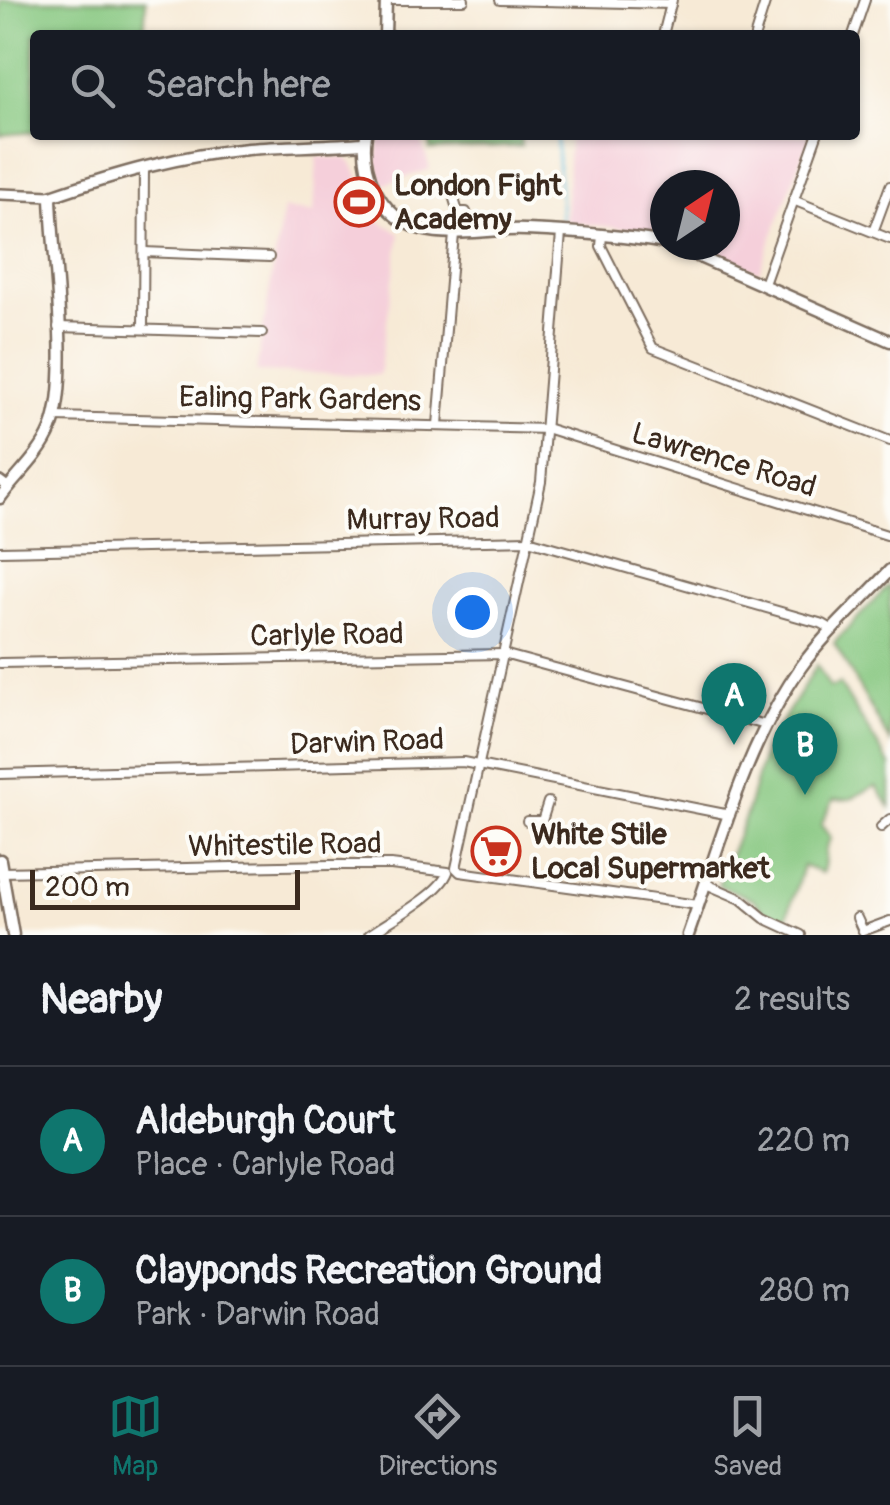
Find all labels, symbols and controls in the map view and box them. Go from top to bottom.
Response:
search box [30,30,860,140]
icon: search [65,58,120,113]
text: Search here [145,61,331,109]
place label: London Fight Academy [394,167,563,238]
north arrow [650,170,740,260]
sports icon: London Fight Academy [333,176,385,228]
street label: Ealing Park Gardens [179,378,421,420]
street label: Lawrence Road [627,414,821,506]
street label: Murray Road [346,499,500,539]
your location [447,587,498,638]
street label: Carlyle Road [250,615,404,655]
pin: A [702,662,766,745]
pin: B [772,712,838,795]
street label: Darwin Road [289,721,445,763]
place label: White Stile Local Supermarket [531,816,771,887]
street label: Whitestile Road [188,825,382,865]
supermarket icon: White Stile Local Supermarket [470,825,522,877]
scale bar [30,865,300,910]
text: 200 m [45,870,130,905]
text: Nearby [40,974,162,1026]
text: 2 results [734,980,850,1020]
text: Aldeburgh Court [135,1097,395,1145]
text: A [62,1121,83,1161]
text: 220 m [757,1121,850,1161]
text: Place · Carlyle Road [135,1145,395,1185]
text: Clayponds Recreation Ground [135,1247,602,1295]
text: B [63,1271,82,1311]
text: 280 m [759,1271,850,1311]
text: Park · Darwin Road [135,1295,380,1335]
tab: Map [108,1389,163,1484]
tab: Directions [378,1389,497,1484]
tab: Saved [713,1389,782,1484]

